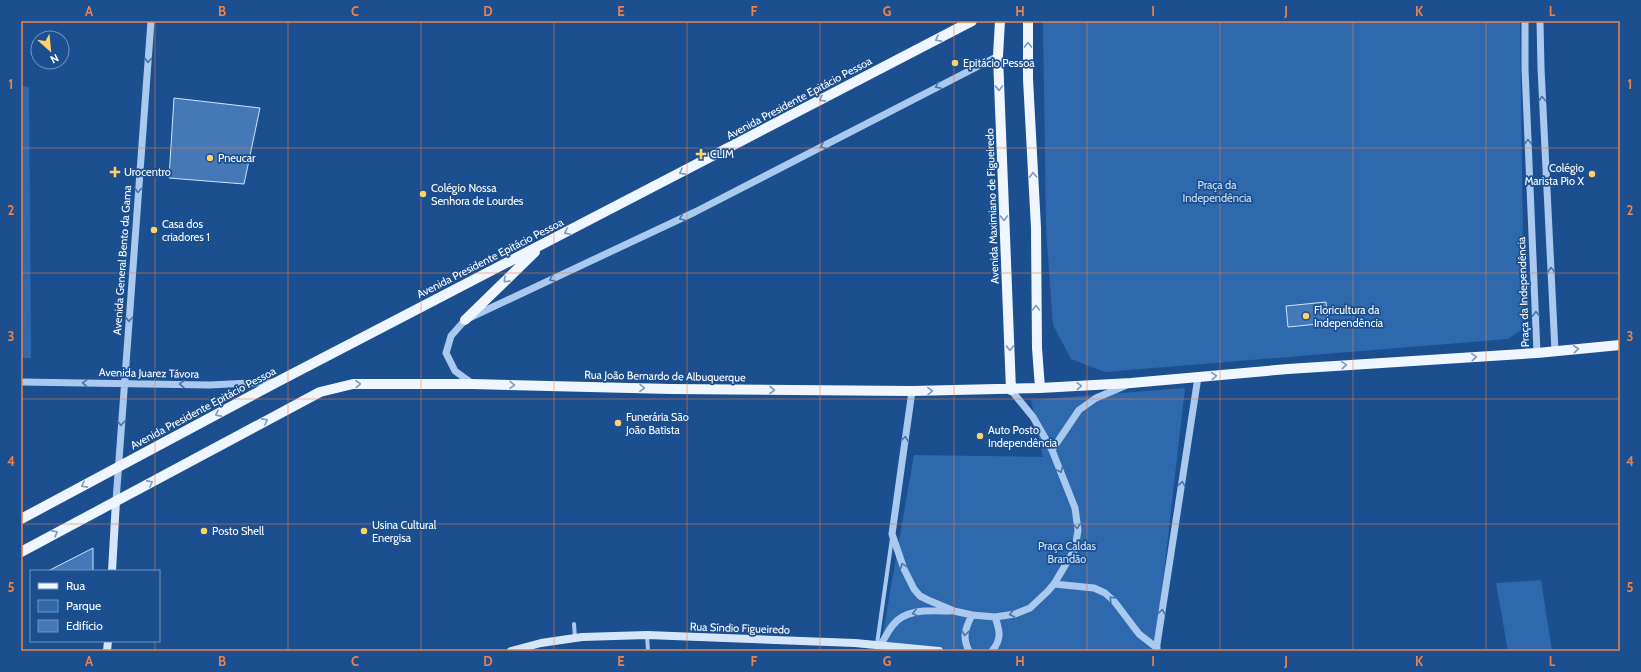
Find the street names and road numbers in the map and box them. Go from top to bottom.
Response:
street label: Avenida Presidente Epitácio Pessoa [724,53,875,142]
street label: Avenida Maximiano de Figueiredo [982,128,1002,284]
street label: Avenida General Bento da Gama [110,184,134,335]
street label: Avenida Presidente Epitácio Pessoa [414,214,566,301]
street label: Praça da Independência [1514,236,1532,347]
street label: Avenida Presidente Epitácio Pessoa [128,363,279,452]
street label: Avenida Juarez Távora [99,365,200,381]
street label: Rua João Bernardo de Albuquerque [584,368,746,384]
street label: Rua Síndio Figueiredo [690,619,790,637]

